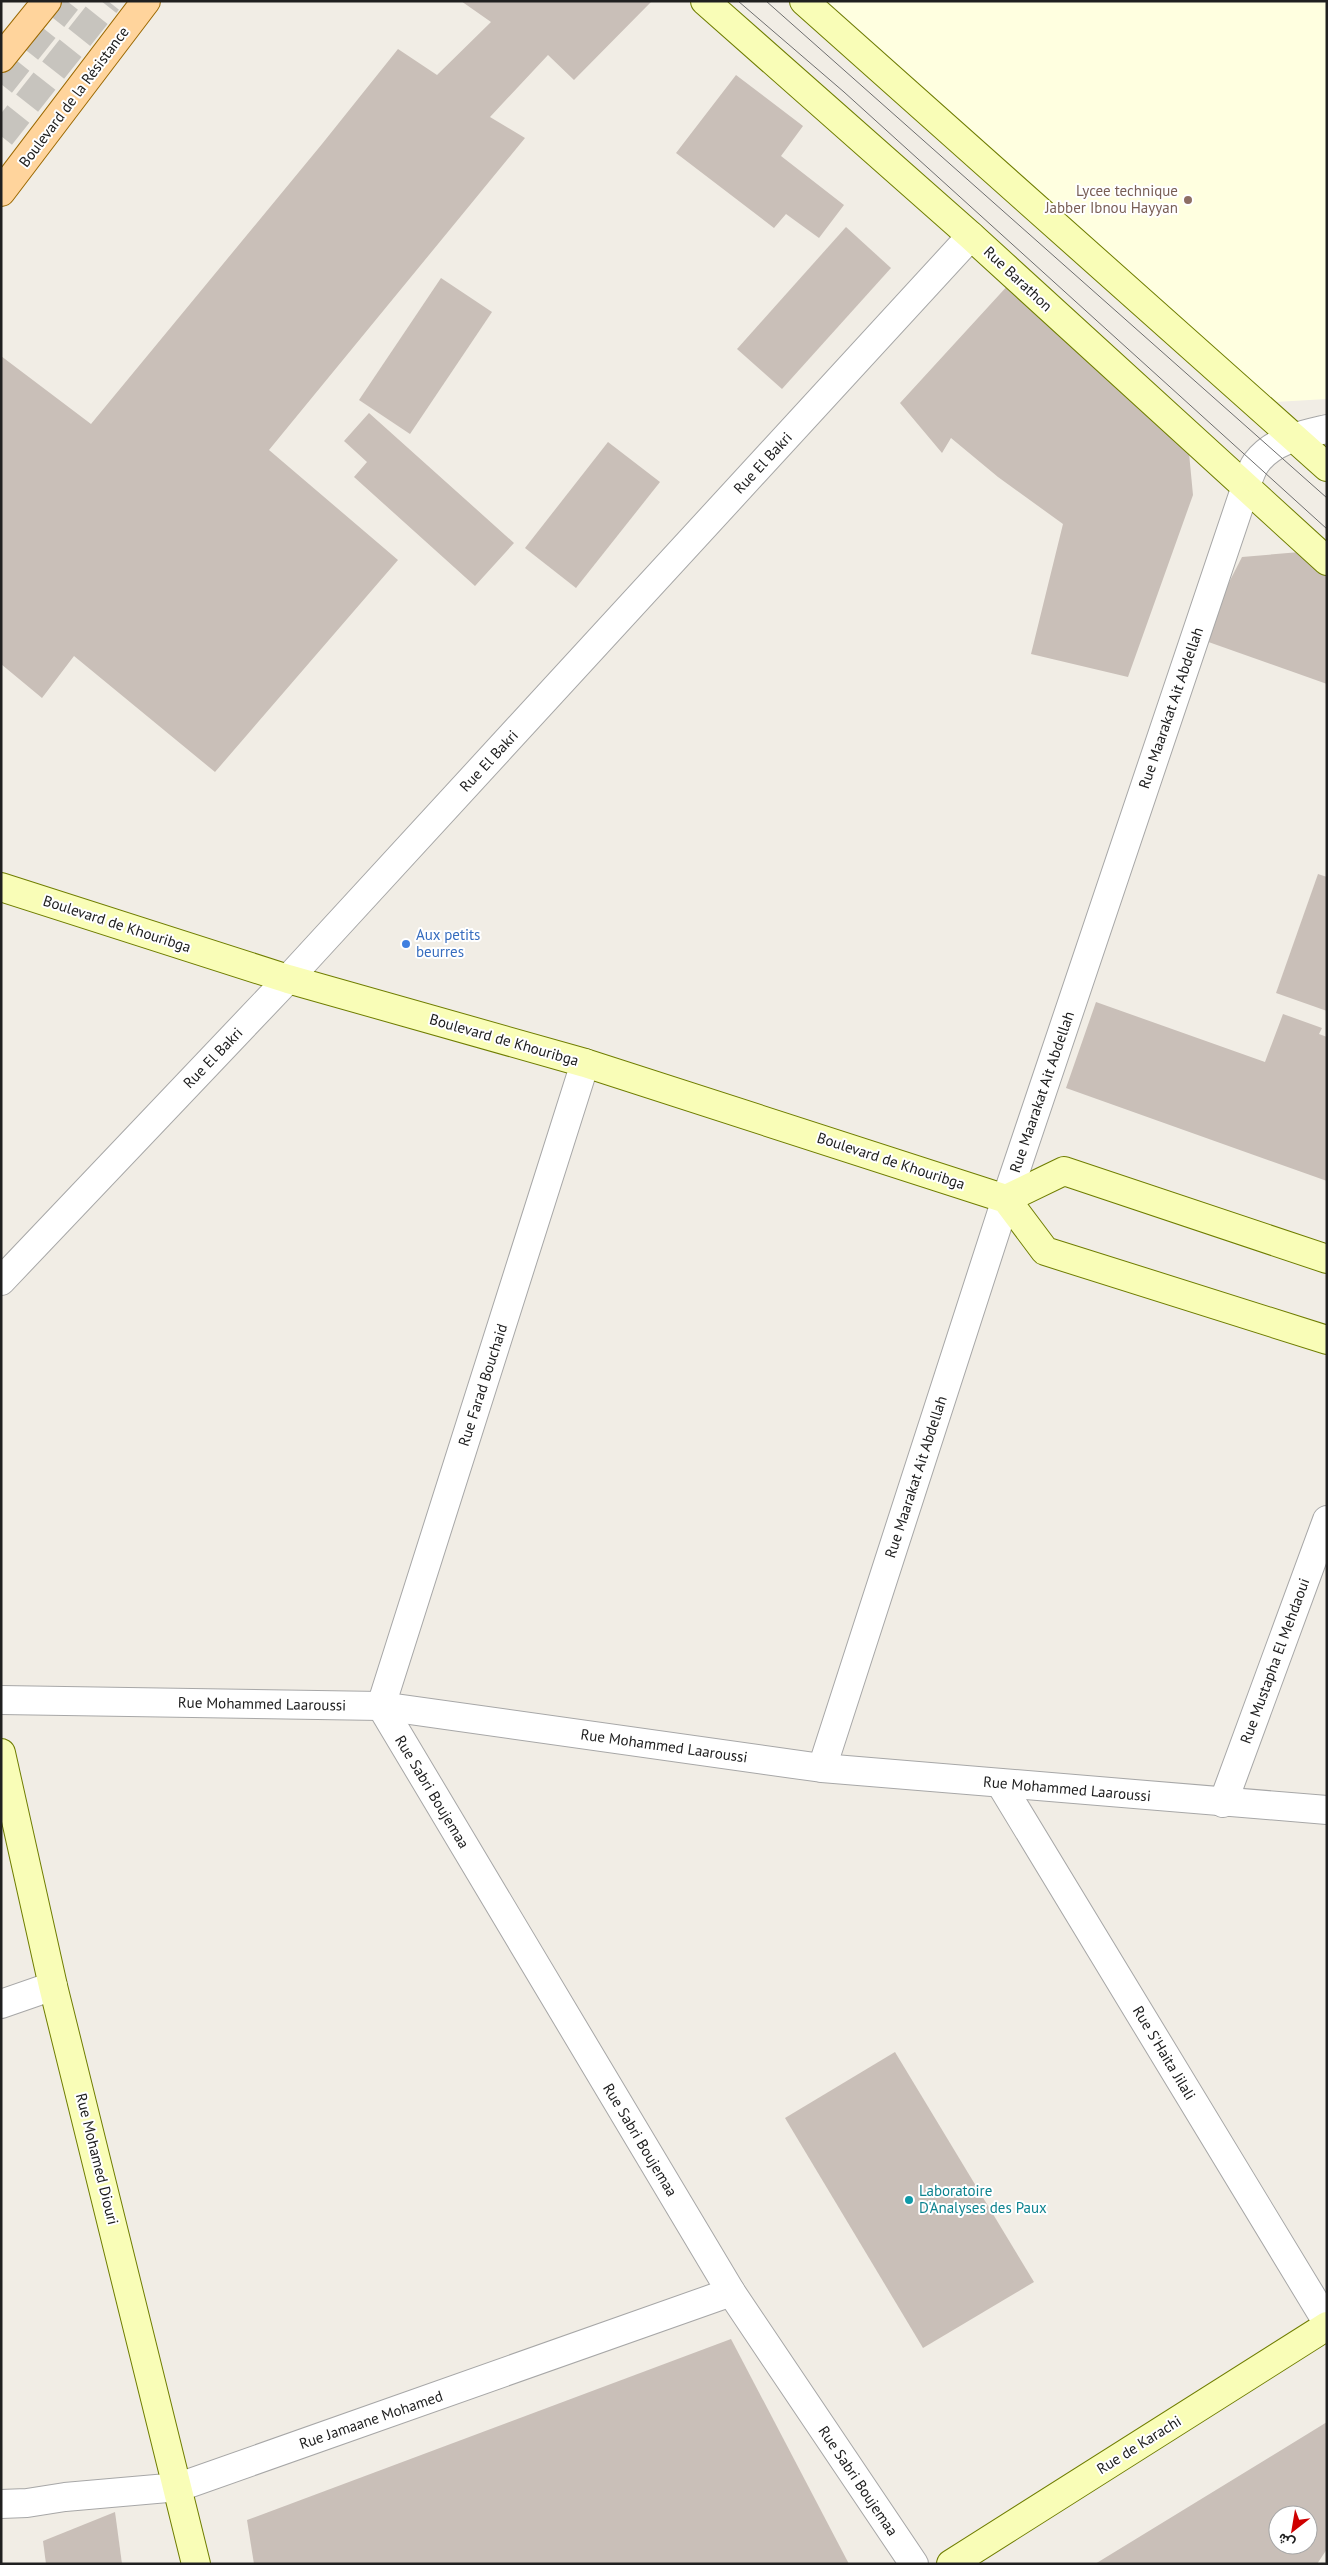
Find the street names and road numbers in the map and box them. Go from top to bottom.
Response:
street label: Boulevard de la Résistance [15,23,133,171]
street label: Rue Barathon [980,242,1057,315]
street label: Rue El Bakri [729,428,796,497]
street label: Rue Maarakat Ait Abdellah [1134,625,1207,791]
street label: Rue El Bakri [455,726,522,795]
street label: Boulevard de Khouribga [41,891,193,956]
street label: Boulevard de Khouribga [427,1009,581,1070]
street label: Rue Maarakat Ait Abdellah [1005,1009,1078,1175]
street label: Rue El Bakri [179,1023,246,1092]
street label: Boulevard de Khouribga [815,1128,967,1193]
street label: Rue Farad Bouchaid [454,1321,511,1449]
street label: Rue Maarakat Ait Abdellah [880,1393,951,1560]
street label: Rue Mustapha El Mehdaoui [1236,1575,1313,1746]
street label: Rue Mohammed Laaroussi [178,1693,346,1714]
street label: Rue Mohammed Laaroussi [579,1724,749,1767]
street label: Rue Sabri Boujemaa [391,1732,474,1852]
street label: Rue Mohammed Laaroussi [982,1772,1152,1805]
street label: Rue S'Haita Jilali [1129,2002,1200,2103]
street label: Rue Sabri Boujemaa [599,2080,682,2200]
street label: Rue Mohamed Diouri [72,2091,123,2227]
street label: Rue Jamaane Mohamed [297,2386,445,2453]
street label: Rue de Karachi [1093,2411,1184,2478]
street label: Rue Sabri Boujemaa [815,2422,902,2539]

